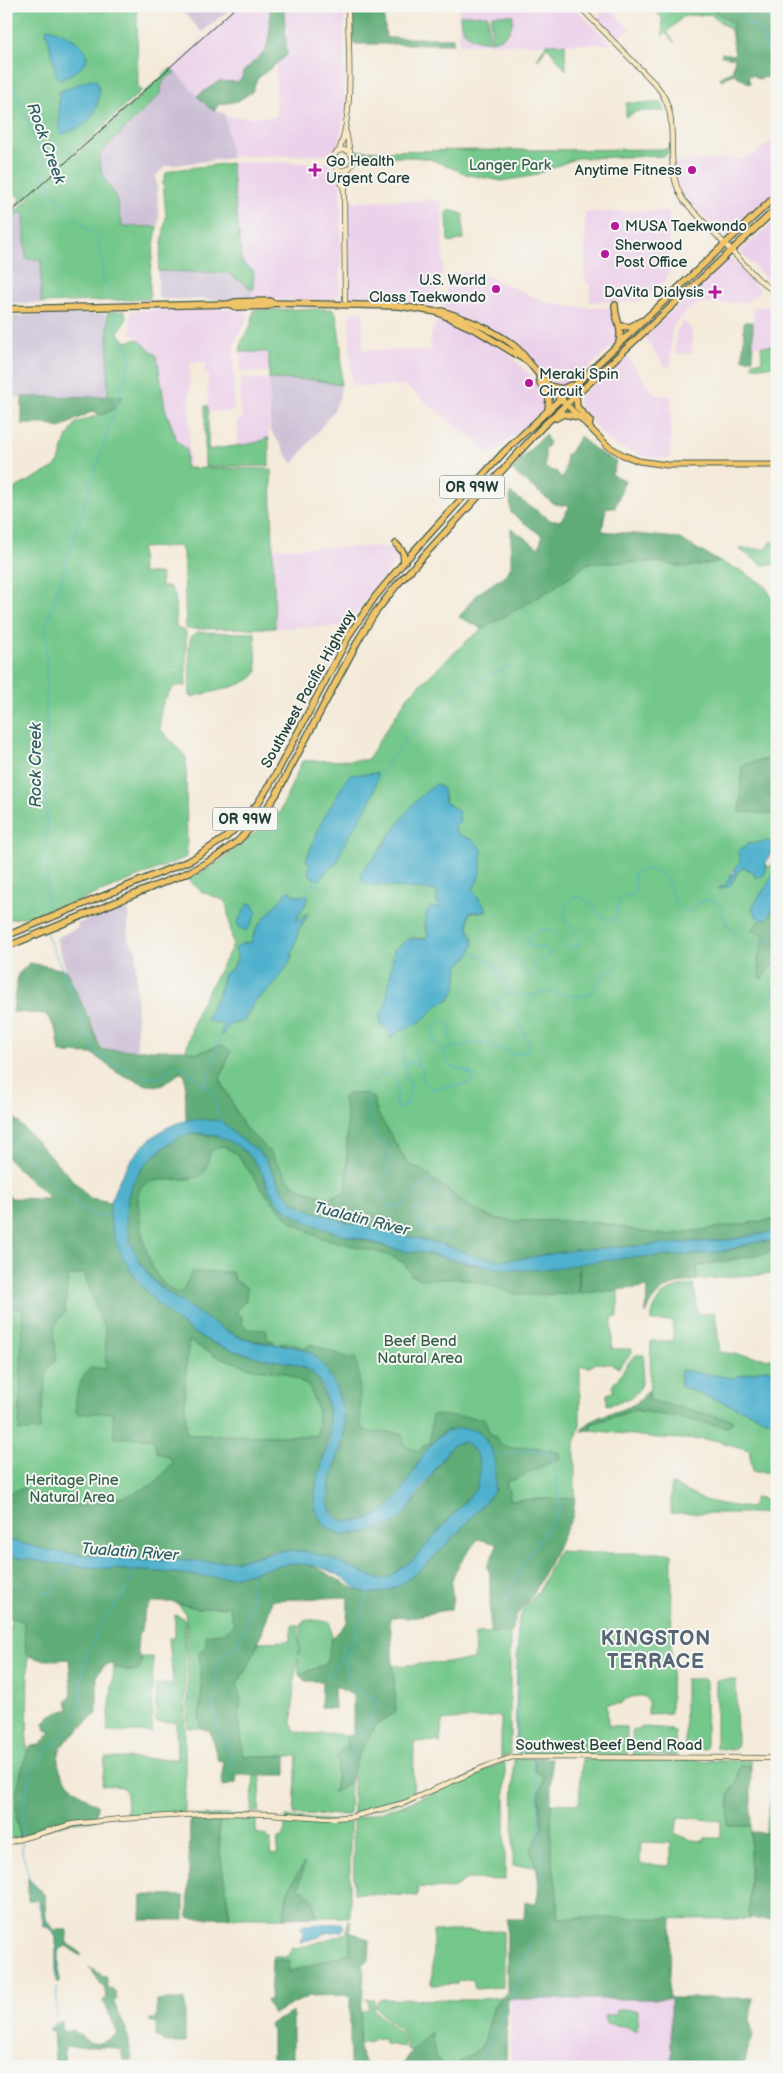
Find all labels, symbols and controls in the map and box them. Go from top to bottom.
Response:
water label: Rock Creek [22,100,69,188]
place label: Go Health Urgent Care [326,152,410,188]
park label: Langer Park [469,156,552,175]
place label: Anytime Fitness [575,161,683,180]
marker: Go Health Urgent Care [308,163,322,177]
marker: Anytime Fitness [686,164,698,176]
place label: MUSA Taekwondo [625,217,747,236]
marker: MUSA Taekwondo [609,220,621,232]
place label: Sherwood Post Office [615,236,688,272]
marker: Sherwood Post Office [599,248,611,260]
place label: U.S. World Class Taekwondo [369,271,486,307]
marker: U.S. World Class Taekwondo [490,283,502,295]
place label: DaVita Dialysis [604,283,705,302]
marker: DaVita Dialysis [708,285,722,299]
place label: Meraki Spin Circuit [539,365,619,401]
marker: Meraki Spin Circuit [523,377,535,389]
road number: OR 99W [440,476,504,498]
street label: Southwest Pacific Highway [257,607,360,772]
water label: Rock Creek [27,721,46,807]
road number: OR 99W [212,808,278,831]
water label: Tualatin River [312,1198,412,1241]
park label: Beef Bend Natural Area [377,1332,463,1368]
park label: Heritage Pine Natural Area [25,1471,119,1507]
water label: Tualatin River [81,1540,180,1565]
district label: KINGSTON TERRACE [601,1627,711,1674]
street label: Southwest Beef Bend Road [516,1736,702,1755]

